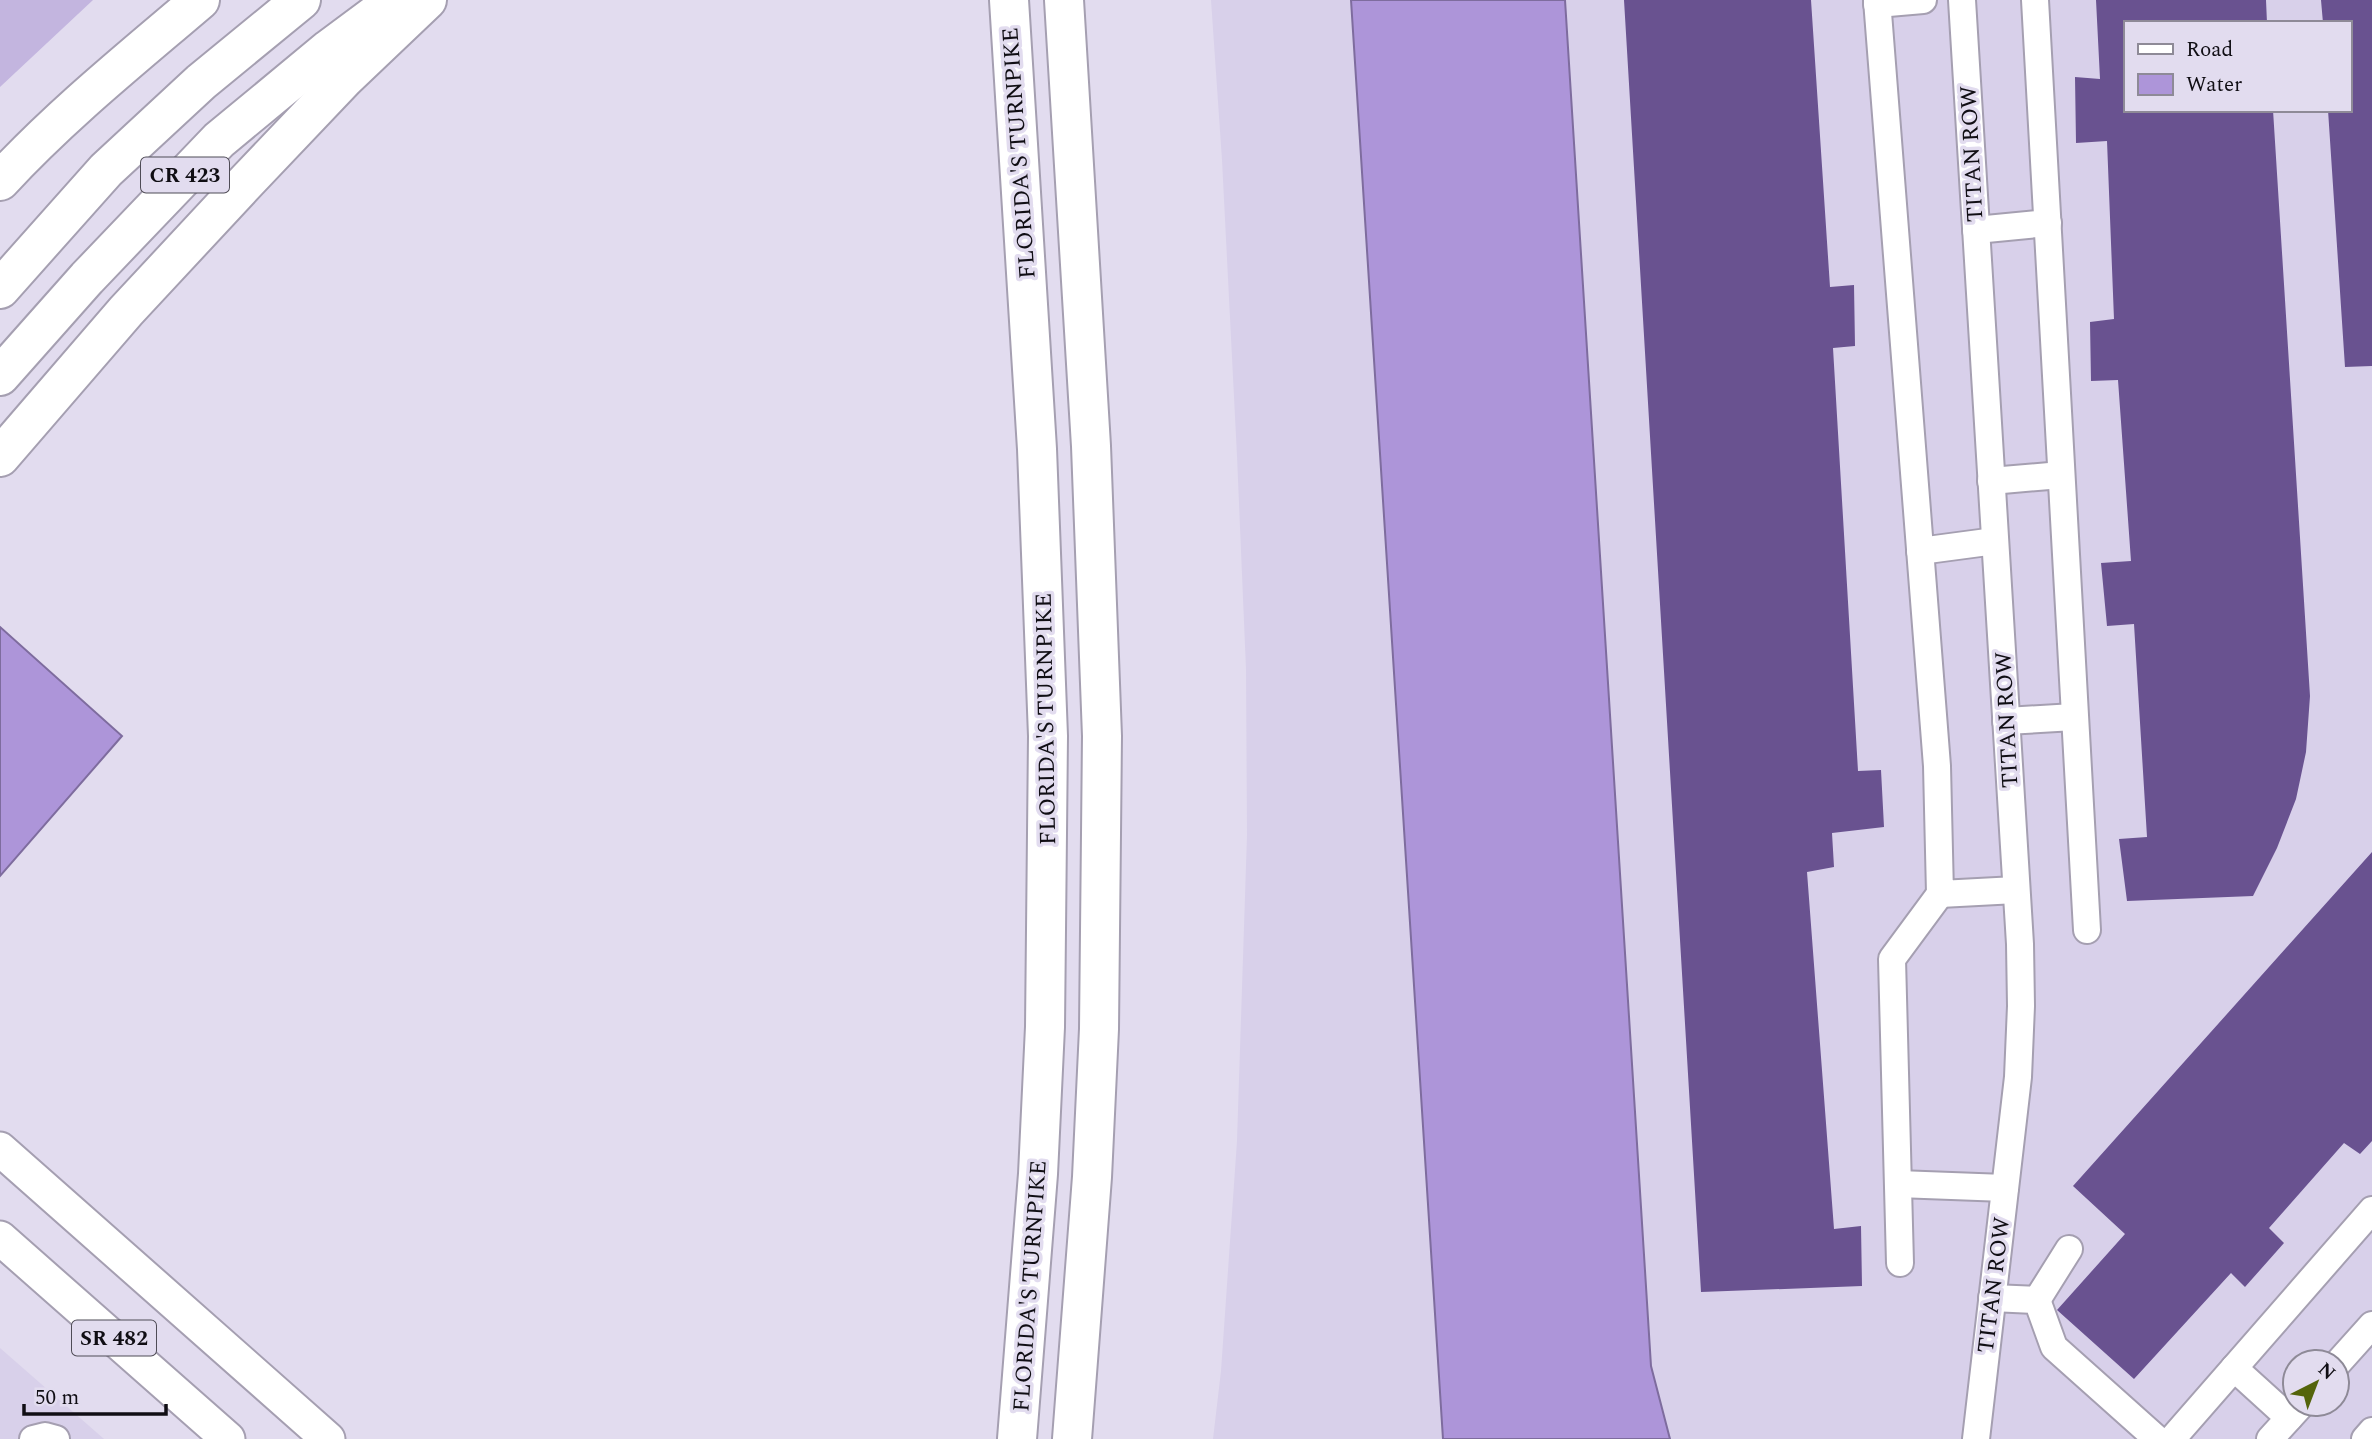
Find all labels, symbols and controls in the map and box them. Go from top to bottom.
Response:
legend [2124,21,2351,112]
street label: FLORIDA'S TURNPIKE [993,26,1046,280]
text: Road [2186,34,2233,66]
text: Water [2186,69,2242,101]
street label: TITAN ROW [1951,84,1994,223]
road number: CR 423 [141,158,229,192]
street label: FLORIDA'S TURNPIKE [1027,593,1066,845]
street label: TITAN ROW [1986,650,2029,789]
street label: FLORIDA'S TURNPIKE [1004,1159,1057,1413]
street label: TITAN ROW [1969,1215,2020,1355]
road number: SR 482 [72,1320,156,1356]
north arrow [2281,1348,2351,1418]
text: N [2311,1356,2342,1387]
scale bar [24,1372,166,1416]
text: 50 m [35,1382,79,1414]

